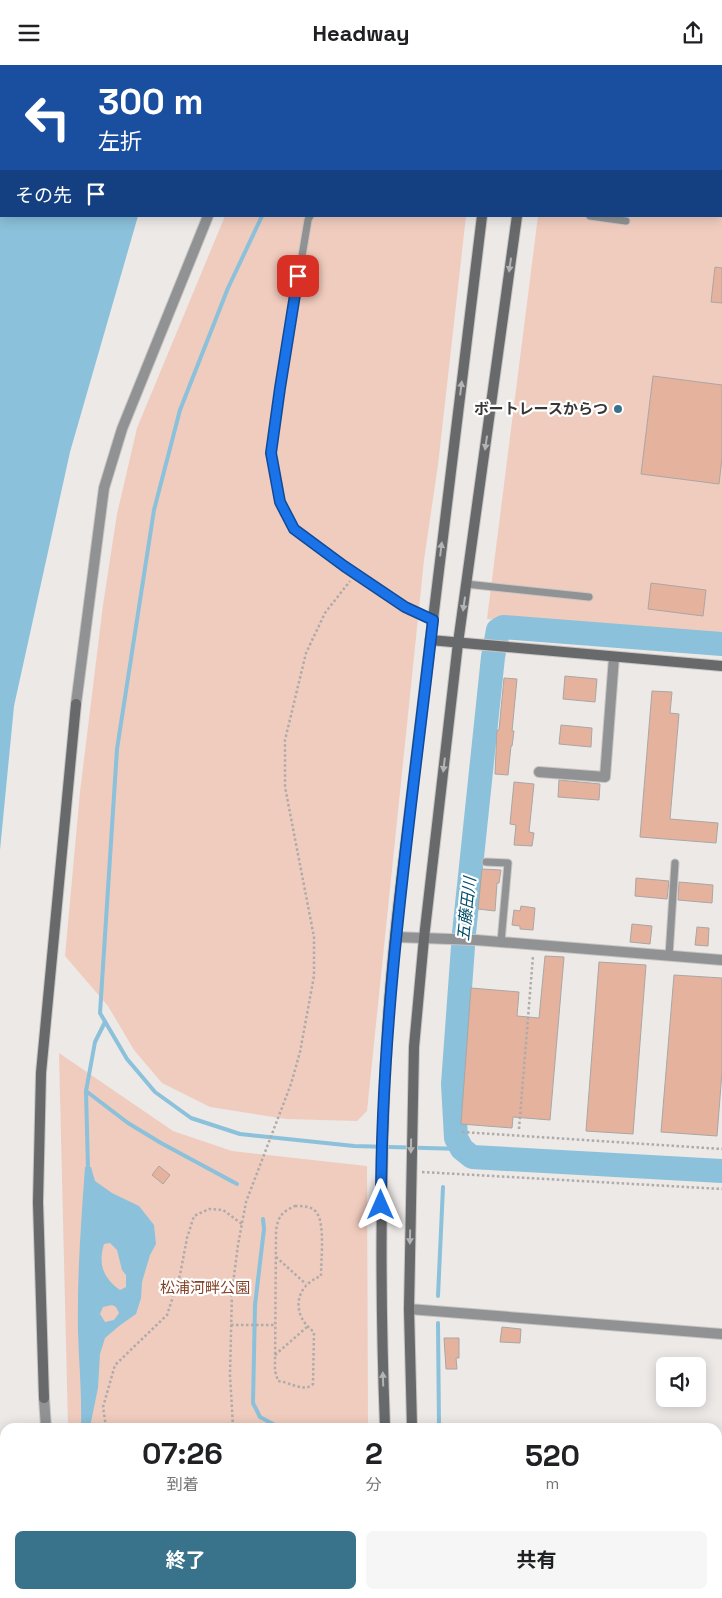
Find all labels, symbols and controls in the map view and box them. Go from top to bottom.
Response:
icon: menu [15,19,43,47]
text: Headway [313,19,409,47]
icon: share [679,19,707,47]
text: 300 m [98,80,203,124]
icon: left [15,85,80,150]
text: 左折 [98,127,142,155]
icon: arrive [82,180,110,208]
text: その先 [15,183,72,208]
pin [277,255,319,297]
one-way arrow [506,257,514,273]
icon: arrive [284,262,312,290]
one-way arrow [457,380,465,396]
place label: ボートレースからつ [474,399,608,418]
marker: ボートレースからつ [612,403,624,415]
one-way arrow [482,435,490,451]
one-way arrow [437,541,445,557]
one-way arrow [459,596,467,612]
one-way arrow [440,757,448,773]
water label: 五藤田川 [453,874,480,942]
one-way arrow [407,1138,415,1154]
position arrow [354,1178,406,1230]
one-way arrow [405,1229,413,1245]
park label: 松浦河畔公園 [160,1278,250,1297]
map controls [656,1357,706,1407]
button: sound [656,1357,706,1407]
one-way arrow [379,1371,387,1387]
text: 07:26 [142,1434,223,1473]
text: 2 [365,1434,383,1473]
text: 520 [525,1436,580,1475]
text: m [546,1473,559,1494]
text: 到着 [166,1474,198,1495]
text: 分 [366,1474,382,1495]
button: 終了 [15,1531,356,1589]
button: 共有 [366,1531,707,1589]

